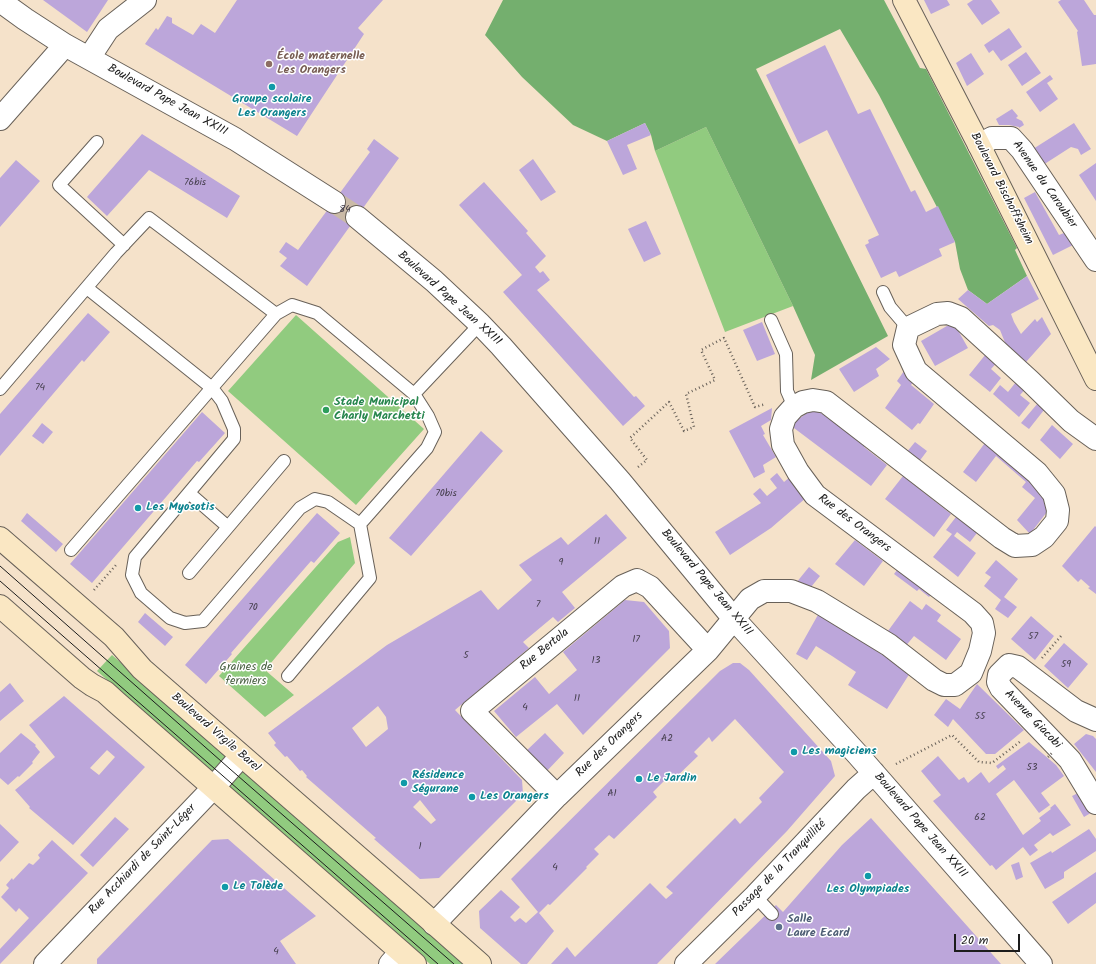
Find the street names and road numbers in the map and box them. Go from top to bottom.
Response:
street label: Boulevard Pape Jean XXIII [105,62,229,140]
street label: Boulevard Bischoffsheim [966,131,1036,247]
street label: Avenue du Caroubier [1008,139,1080,231]
street label: Boulevard Pape Jean XXIII [394,249,504,349]
street label: Rue des Orangers [815,492,893,556]
street label: Boulevard Pape Jean XXIII [657,527,755,639]
street label: Rue Bertola [518,626,572,674]
street label: Avenue Giacobi [1000,688,1064,752]
street label: Boulevard Virgile Barel [168,690,262,776]
street label: Rue des Orangers [573,709,647,781]
street label: Boulevard Pape Jean XXIII [870,770,970,882]
street label: Rue Acchiardi de Saint-Léger [86,802,200,918]
street label: Passage de la Tranquillité [730,818,830,920]

